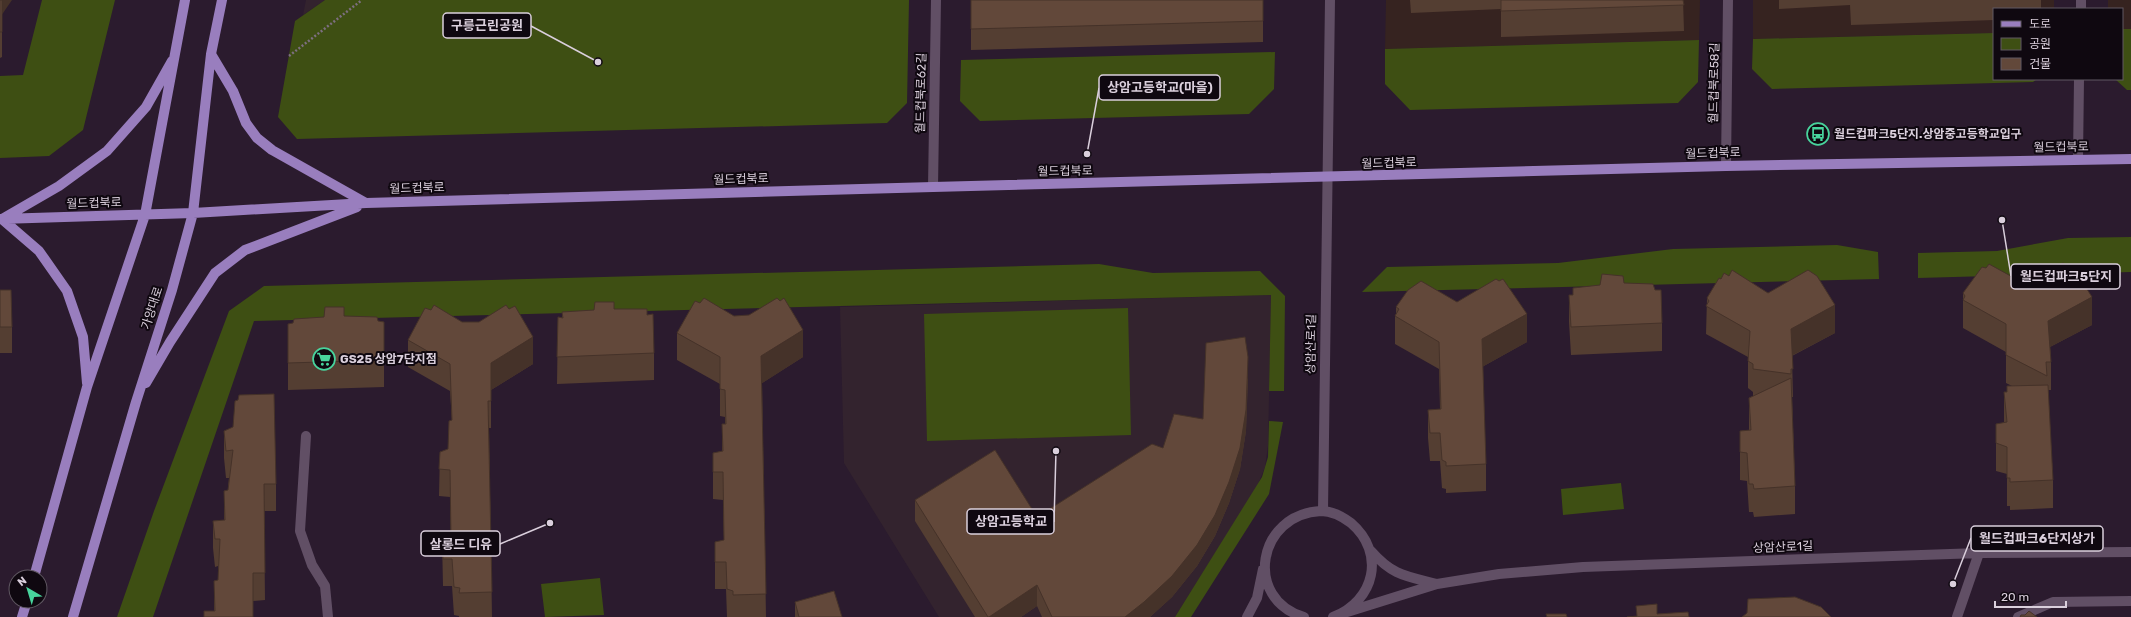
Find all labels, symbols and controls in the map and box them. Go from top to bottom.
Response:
legend [1993,8,2123,80]
callout: 구릉근린공원 [443,13,531,38]
text: 도로 [2029,17,2051,31]
text: 구릉근린공원 [451,18,523,33]
text: 공원 [2029,37,2051,51]
street label: 월드컵북로58길 [1706,42,1722,124]
street label: 월드컵북로62길 [913,53,929,133]
text: 건물 [2029,57,2051,71]
callout: 상암고등학교(마을) [1099,75,1220,100]
text: 상암고등학교(마을) [1107,80,1213,95]
bus stop icon: 월드컵파크5단지.상암중고등학교입구 [1805,121,1831,147]
place label: 월드컵파크5단지.상암중고등학교입구 [1834,127,2022,141]
street label: 월드컵북로 [2033,140,2089,154]
street label: 월드컵북로 [1685,145,1741,161]
street label: 월드컵북로 [1361,155,1417,171]
street label: 월드컵북로 [1037,164,1093,178]
street label: 월드컵북로 [713,171,769,187]
street label: 월드컵북로 [389,180,445,196]
street label: 월드컵북로 [66,195,122,211]
callout: 월드컵파크5단지 [2011,264,2120,289]
text: 월드컵파크5단지 [2020,269,2112,284]
street label: 가양대로 [139,285,165,331]
street label: 상암산로1길 [1303,314,1319,374]
supermarket icon: GS25 상암7단지점 [311,346,337,372]
place label: GS25 상암7단지점 [340,352,437,366]
callout: 상암고등학교 [967,509,1054,534]
text: 상암고등학교 [975,514,1047,529]
callout: 월드컵파크6단지상가 [1971,526,2103,551]
callout: 살롱드 디유 [421,531,500,556]
text: 월드컵파크6단지상가 [1979,531,2095,546]
text: 살롱드 디유 [430,537,492,552]
street label: 상암산로1길 [1753,539,1813,555]
north arrow [8,569,48,609]
text: N [15,574,29,589]
scale bar [1995,583,2066,609]
text: 20 m [2001,590,2029,604]

